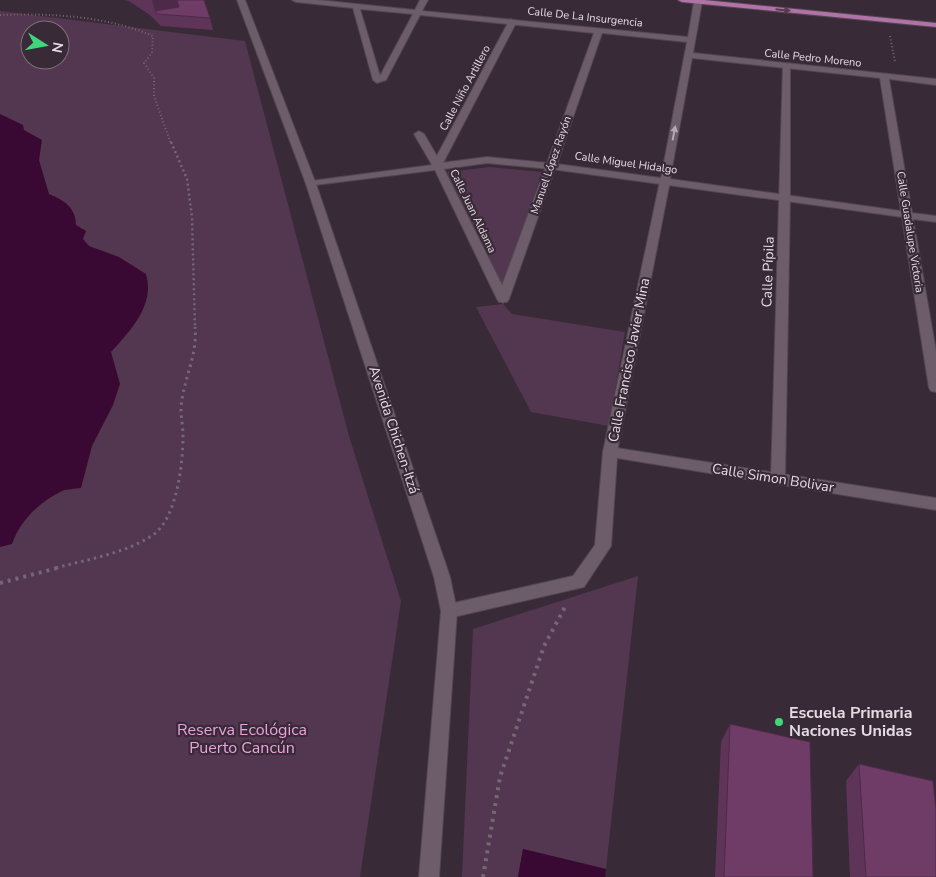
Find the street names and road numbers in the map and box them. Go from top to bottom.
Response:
street label: Calle De La Insurgencia [526,3,644,31]
street label: Calle Niño Artillero [436,43,494,133]
street label: Calle Pedro Moreno [764,45,862,71]
street label: Manuel López Rayón [527,114,575,216]
street label: Calle Miguel Hidalgo [574,148,678,178]
street label: Calle Juan Aldama [446,167,500,256]
street label: Calle Guadalupe Victoria [893,170,927,294]
street label: Calle Pípila [757,236,779,308]
street label: Calle Francisco Javier Mina [604,276,654,444]
street label: Avenida Chichen-Itzá [364,364,424,496]
street label: Calle Simon Bolivar [711,459,835,497]

